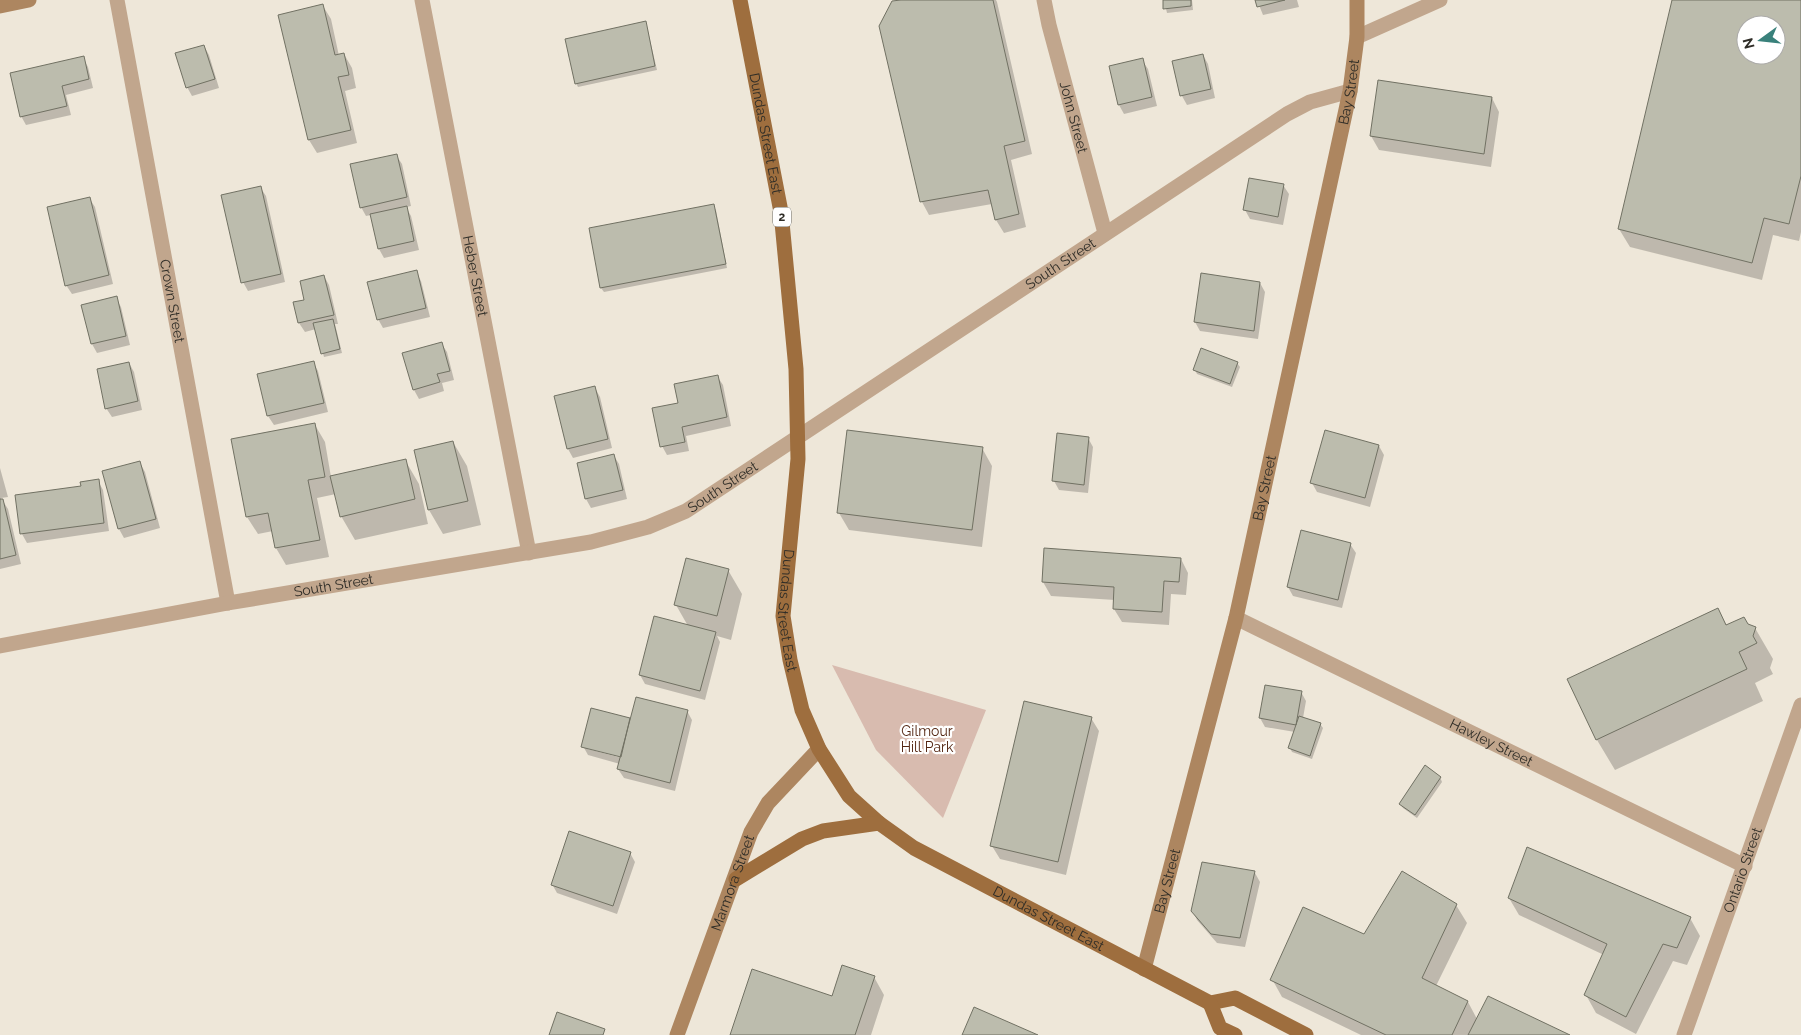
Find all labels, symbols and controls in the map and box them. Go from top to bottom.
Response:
north arrow [1736,15,1786,65]
text: N [1739,36,1758,51]
street label: Bay Street [1335,58,1362,126]
street label: Dundas Street East [746,71,785,196]
street label: John Street [1057,80,1091,155]
road number: 2 [773,208,791,226]
street label: Heber Street [460,234,491,318]
street label: South Street [1022,235,1099,293]
street label: Crown Street [157,258,188,344]
street label: Bay Street [1249,453,1279,522]
street label: South Street [684,458,761,516]
street label: Dundas Street East [775,549,801,674]
street label: South Street [292,571,375,600]
street label: Hawley Street [1447,715,1536,770]
park label: Gilmour Hill Park [901,723,954,755]
street label: Ontario Street [1720,825,1765,915]
street label: Marmora Street [708,832,757,933]
street label: Bay Street [1151,847,1183,915]
street label: Dundas Street East [990,883,1107,954]

